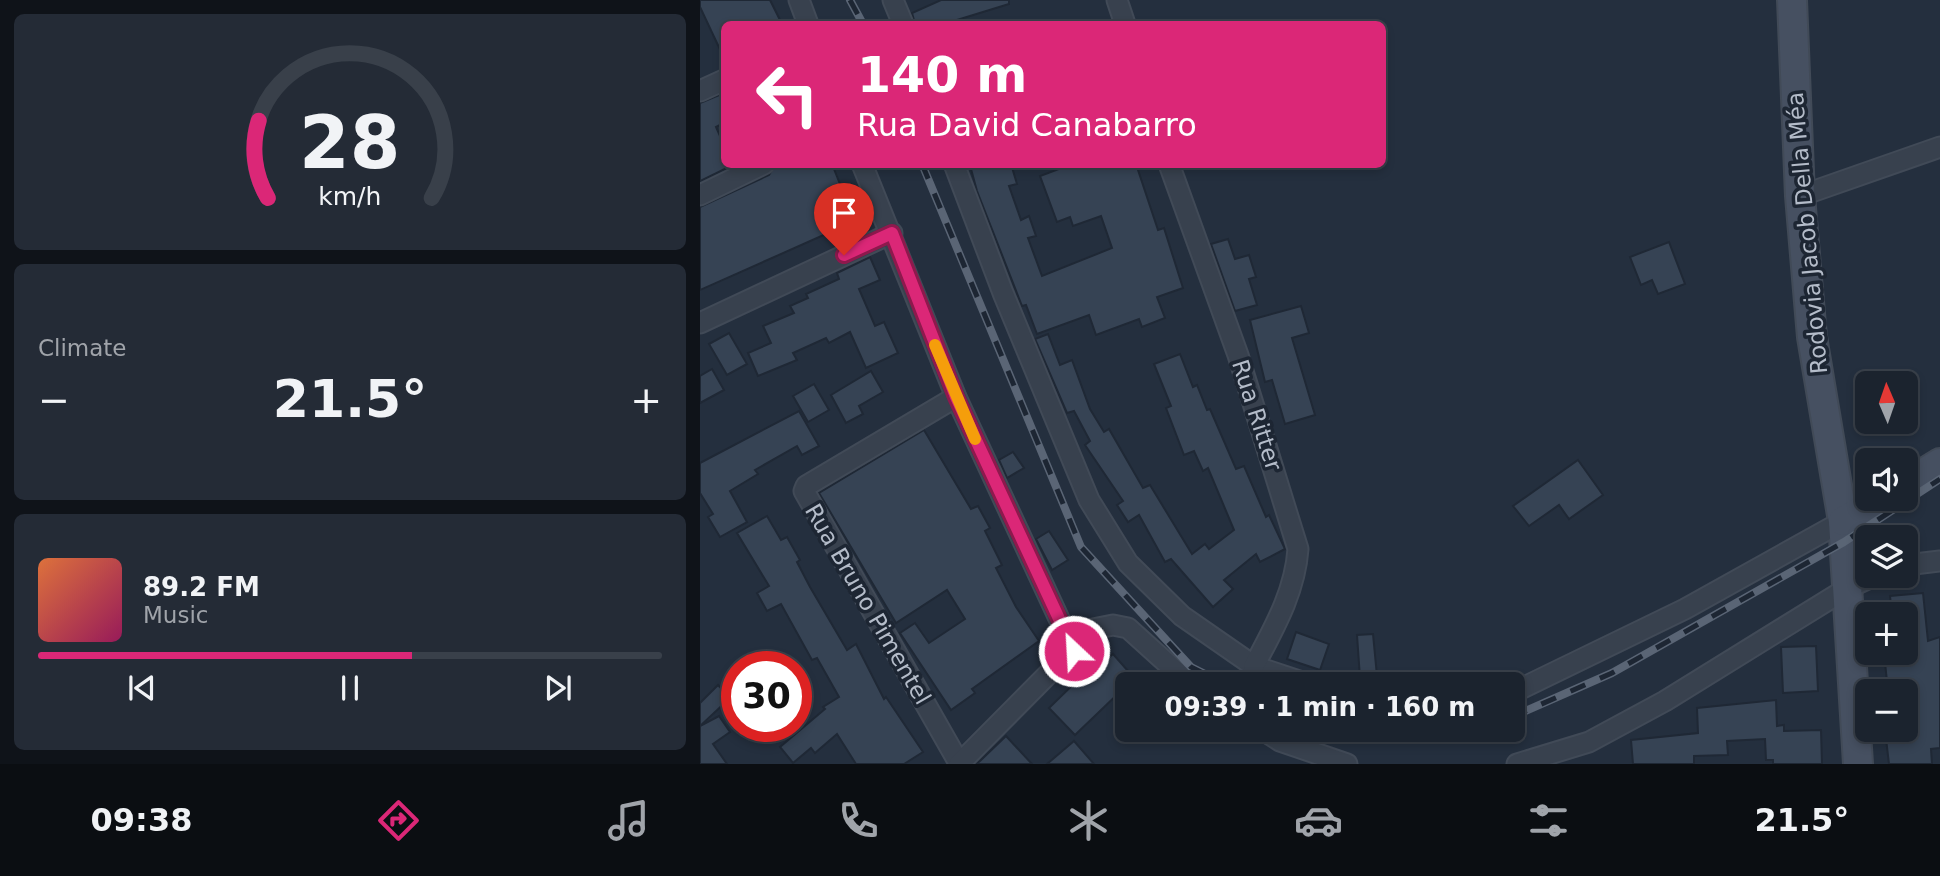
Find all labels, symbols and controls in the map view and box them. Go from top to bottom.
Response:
text: 140 m [857,47,1027,104]
icon: left [742,49,833,140]
street label: Rodovia Jacob Della Méa [1782,91,1832,375]
text: 28 [299,100,401,185]
text: Rua David Canabarro [857,106,1197,144]
text: km/h [318,182,382,211]
pin [814,183,874,255]
icon: arrive [825,194,863,232]
text: Climate [38,335,127,361]
street label: Rua Ritter [1227,356,1287,474]
text: 21.5° [273,369,427,429]
north arrow [1855,371,1918,434]
map controls [1855,371,1918,742]
text: − [38,378,70,422]
text: + [630,378,662,422]
button: sound [1855,448,1918,511]
street label: Rua Bruno Pimentel [800,499,936,709]
button: layers [1855,525,1918,588]
text: 89.2 FM [143,572,260,602]
text: Music [143,602,208,628]
button: + [1855,602,1918,665]
position arrow [1037,614,1111,688]
speed limit sign: 30 [721,651,812,742]
icon: previous [123,669,161,707]
icon: pause [331,669,369,707]
icon: next [539,669,577,707]
button: − [1855,679,1918,742]
text: 09:39 · 1 min · 160 m [1165,692,1475,722]
icon: directions [374,796,423,845]
icon: music [604,796,653,845]
icon: phone [834,796,883,845]
icon: climate [1064,796,1113,845]
icon: car [1294,796,1343,845]
icon: filters [1524,796,1573,845]
text: 09:38 [91,801,192,839]
text: 21.5° [1754,801,1849,839]

